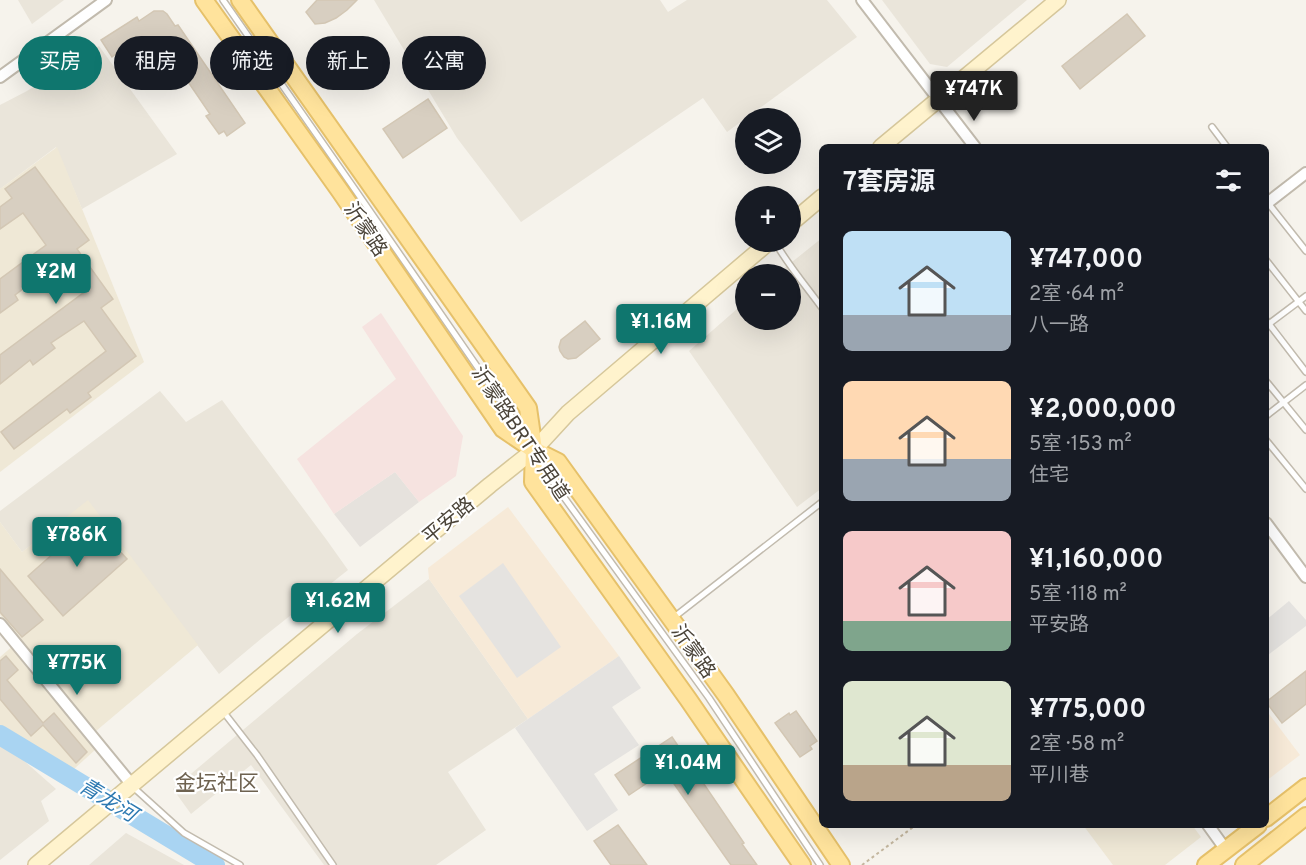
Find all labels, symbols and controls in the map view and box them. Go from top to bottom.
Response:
chip: 买房 [18,36,102,90]
chip: 租房 [114,36,198,90]
chip: 筛选 [210,36,294,90]
chip: 新上 [306,36,390,90]
chip: 公寓 [402,36,486,90]
pin: ¥747K [932,71,1016,122]
text: ¥747K [945,77,1003,103]
map controls [735,108,801,330]
button: layers [735,108,801,174]
icon: filters [1212,164,1245,197]
text: 7套房源 [843,167,935,200]
button: + [735,186,801,252]
street label: 沂蒙路 [337,198,392,262]
text: ¥747,000 [1029,244,1143,277]
pin: ¥2M [27,254,85,305]
icon: home [891,255,963,327]
text: ¥2M [36,260,76,286]
button: − [735,264,801,330]
text: 2室 · 64 m² [1029,282,1124,308]
pin: ¥1.16M [612,304,710,355]
text: ¥1.16M [630,310,692,336]
text: 八一路 [1029,313,1089,339]
street label: 沂蒙路BRT专用道 [465,362,574,507]
text: ¥2,000,000 [1029,394,1177,427]
icon: home [891,405,963,477]
text: 5室 · 153 m² [1029,432,1132,458]
text: 住宅 [1029,463,1069,489]
street label: 平安路 [418,492,481,551]
pin: ¥786K [35,517,119,568]
text: ¥786K [46,523,108,549]
text: ¥1,160,000 [1029,544,1163,577]
icon: home [891,555,963,627]
text: 5室 · 118 m² [1029,582,1127,608]
pin: ¥1.62M [289,583,387,634]
text: ¥1.62M [305,589,371,615]
text: 平安路 [1029,613,1089,639]
street label: 沂蒙路 [665,620,720,684]
pin: ¥775K [35,645,119,696]
text: ¥775K [47,651,107,677]
text: ¥775,000 [1029,694,1146,727]
icon: home [891,705,963,777]
text: 2室 · 58 m² [1029,732,1124,758]
pin: ¥1.04M [639,745,737,796]
text: ¥1.04M [654,751,722,777]
text: 平川巷 [1029,763,1089,789]
district label: 金坛社区 [175,771,259,798]
water label: 青龙河 [73,773,145,831]

